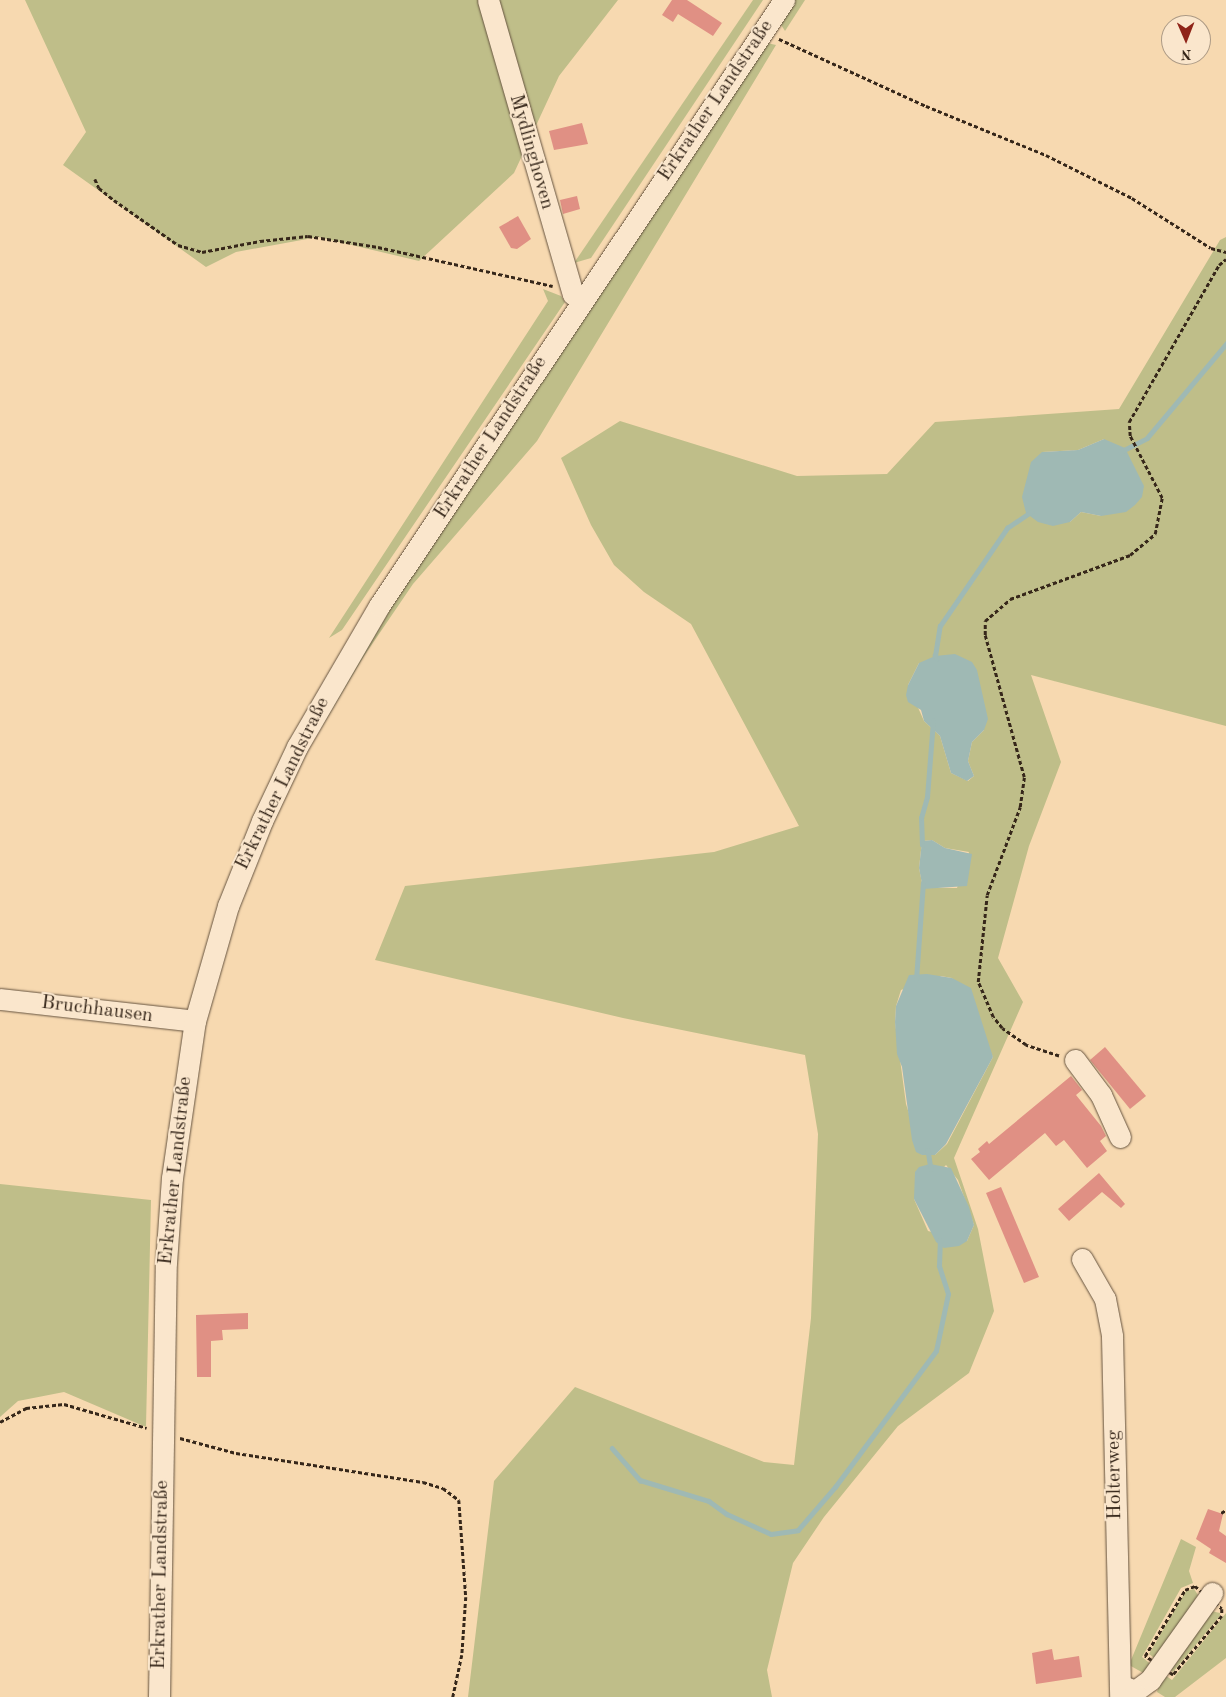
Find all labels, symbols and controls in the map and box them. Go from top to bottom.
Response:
north arrow [1161,15,1211,65]
street label: Erkrather Landstraße [653,16,779,186]
text: N [1181,47,1192,61]
street label: Mydlinghoven [503,92,559,212]
street label: Erkrather Landstraße [429,352,553,524]
street label: Erkrather Landstraße [231,694,335,874]
street label: Bruchhausen [40,991,154,1029]
street label: Erkrather Landstraße [154,1076,198,1266]
street label: Holterweg [1102,1430,1128,1520]
street label: Erkrather Landstraße [147,1480,175,1670]

